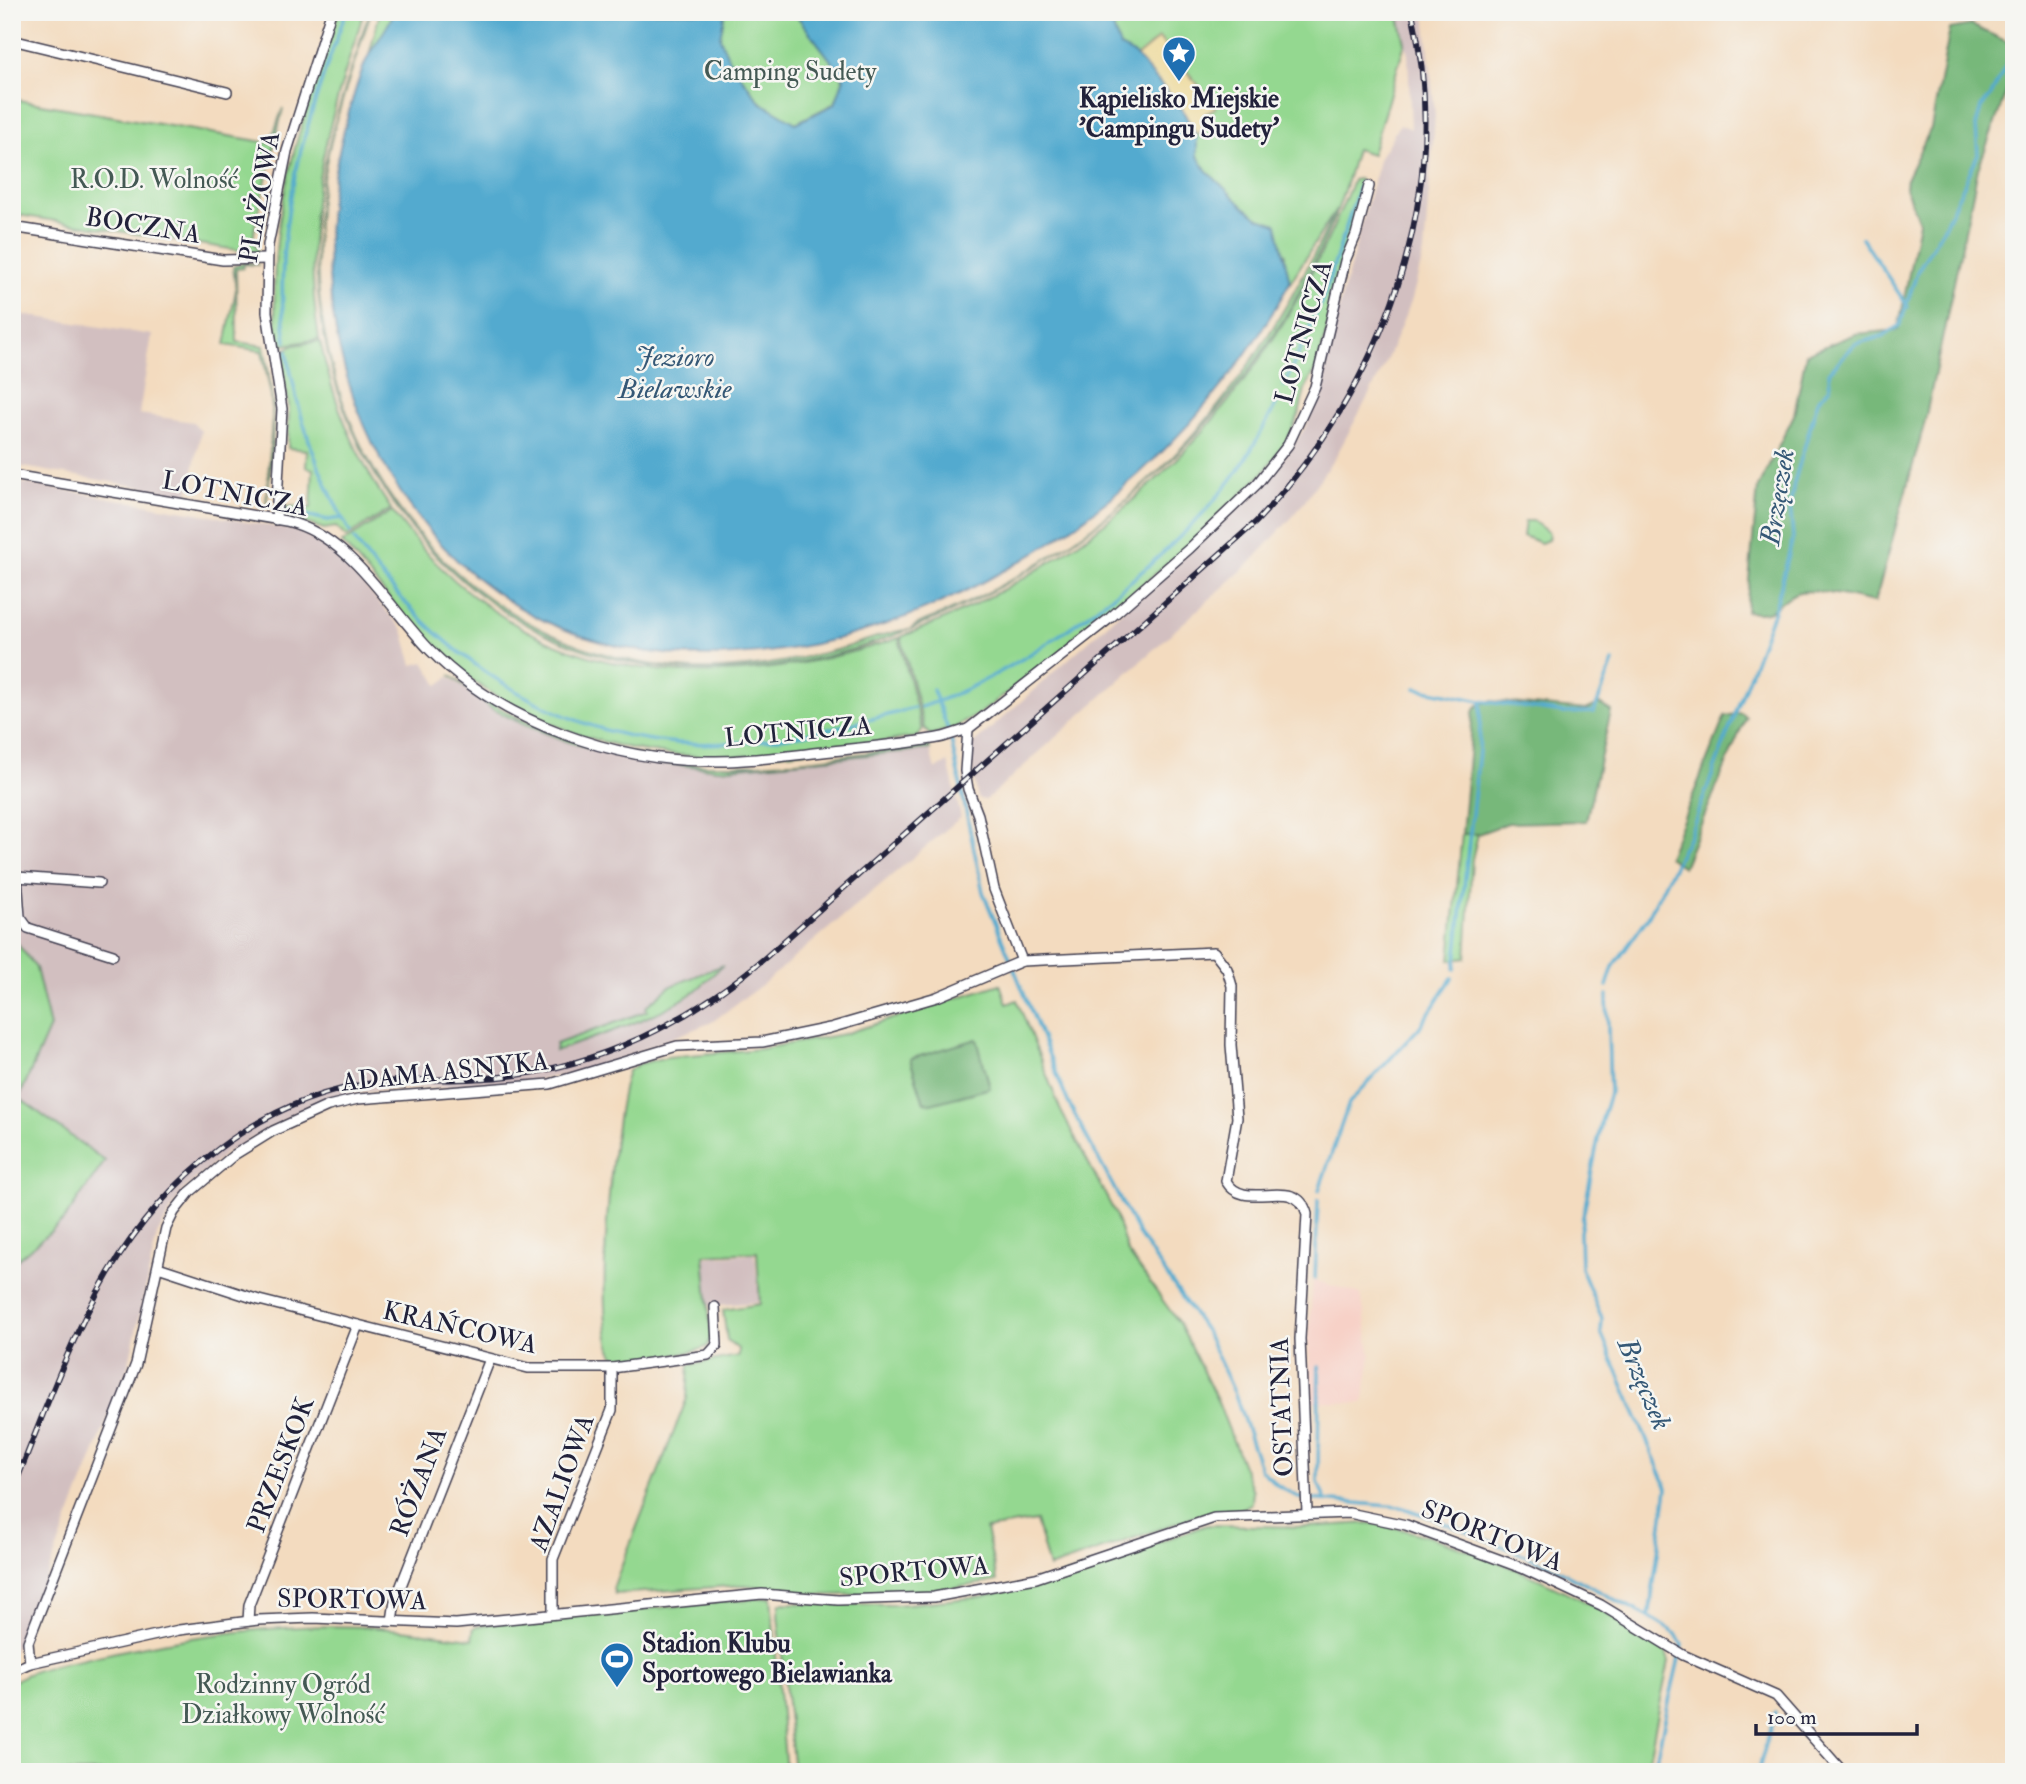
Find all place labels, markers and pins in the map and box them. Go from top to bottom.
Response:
place icon: Kąpielisko Miejskie 'Campingu Sudety' [1160,34,1198,83]
place label: Kąpielisko Miejskie 'Campingu Sudety' [1079,83,1279,146]
place label: Stadion Klubu Sportowego Bielawianka [642,1628,893,1691]
sports icon: Stadion Klubu Sportowego Bielawianka [598,1640,636,1689]

